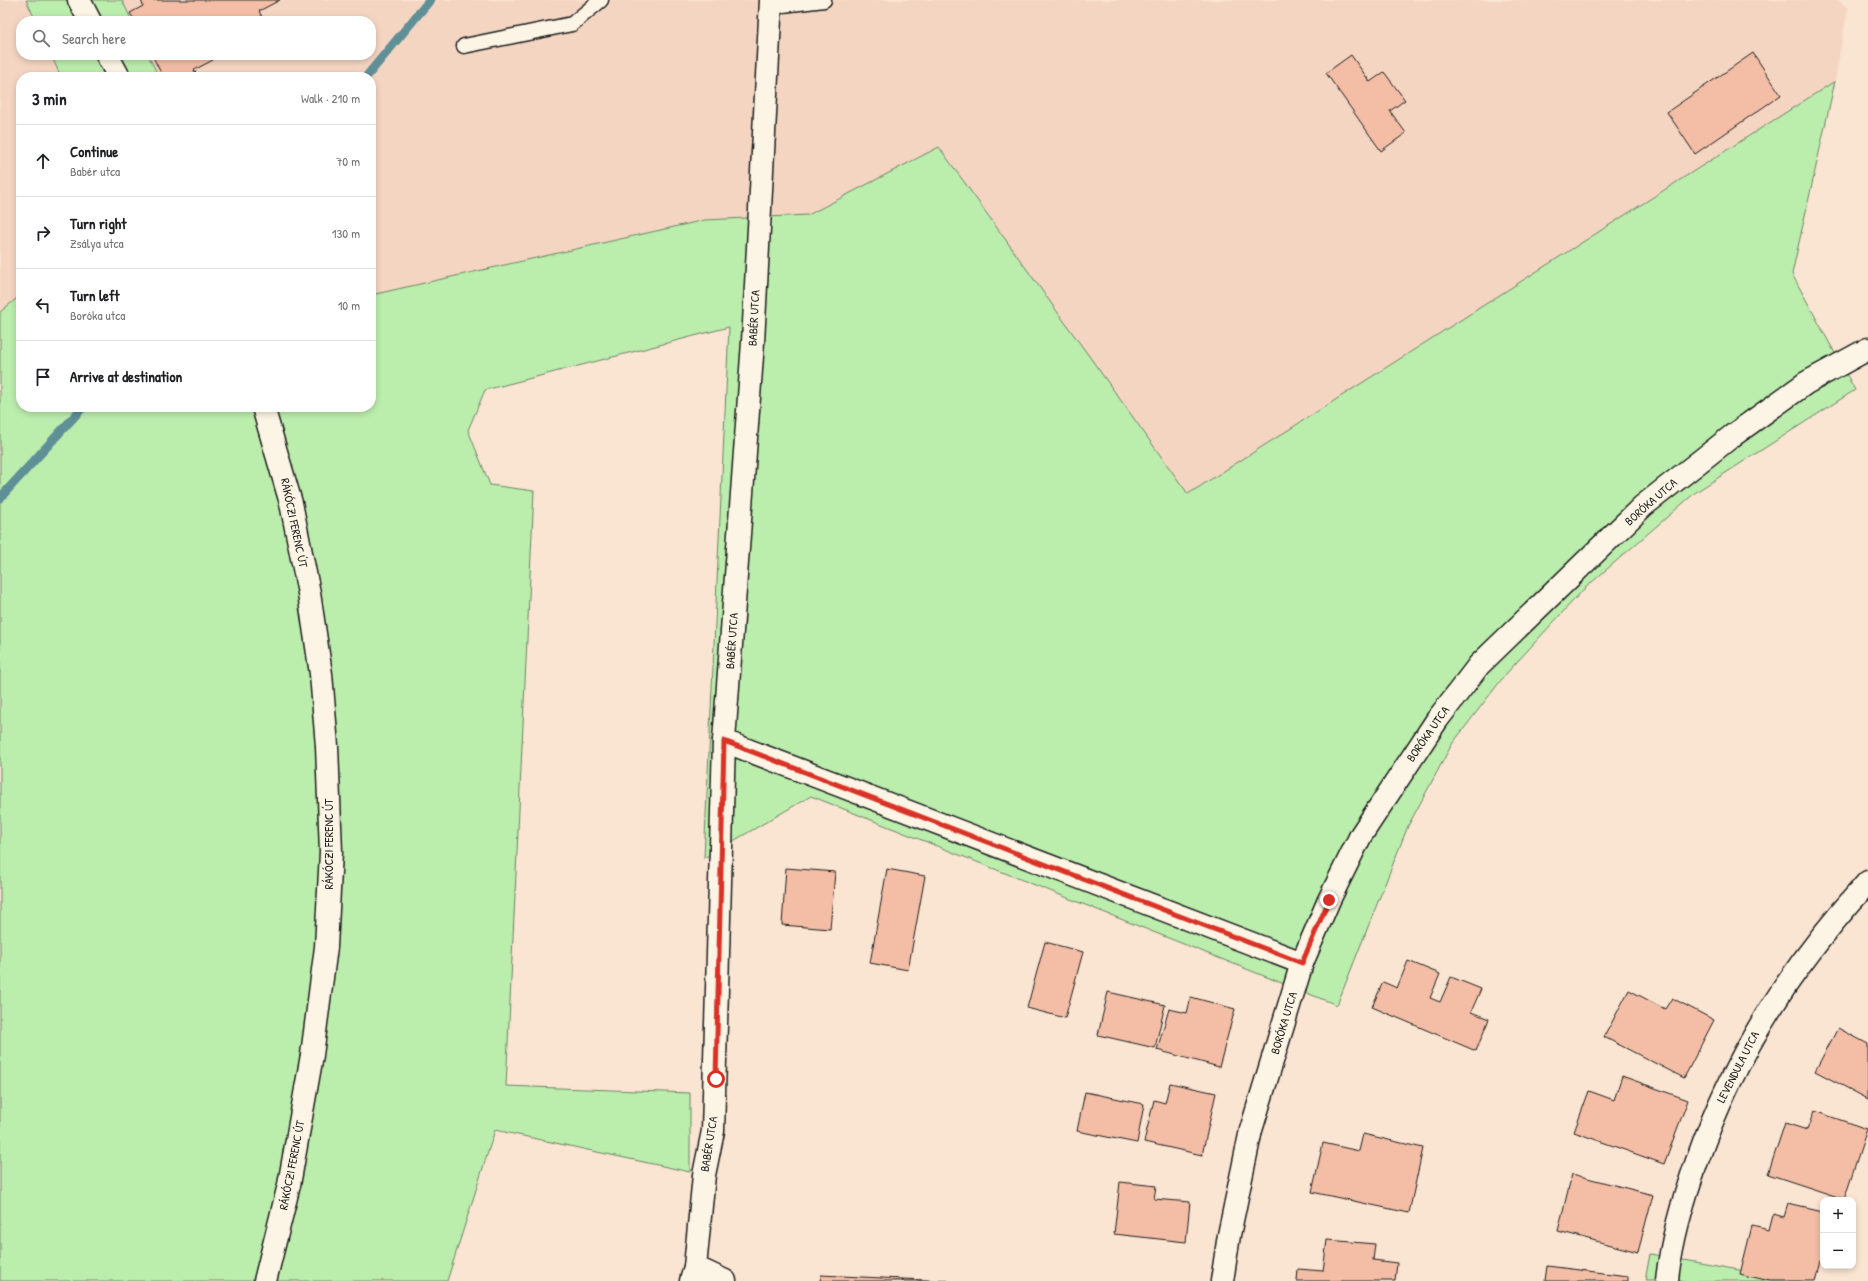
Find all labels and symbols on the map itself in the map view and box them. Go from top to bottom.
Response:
street label: BABÉR UTCA [744,289,763,346]
street label: BORÓKA UTCA [1621,474,1681,529]
street label: RÁKÓCZI FERENC ÚT [277,477,312,570]
street label: BABÉR UTCA [721,612,742,670]
street label: BORÓKA UTCA [1402,702,1453,765]
street label: RÁKÓCZI FERENC ÚT [320,798,337,890]
route end [1320,891,1338,909]
street label: BORÓKA UTCA [1266,989,1301,1056]
street label: LEVENDULA UTCA [1712,1028,1763,1105]
route start [707,1070,725,1088]
street label: BABÉR UTCA [696,1115,721,1173]
street label: RÁKÓCZI FERENC ÚT [274,1118,309,1211]

